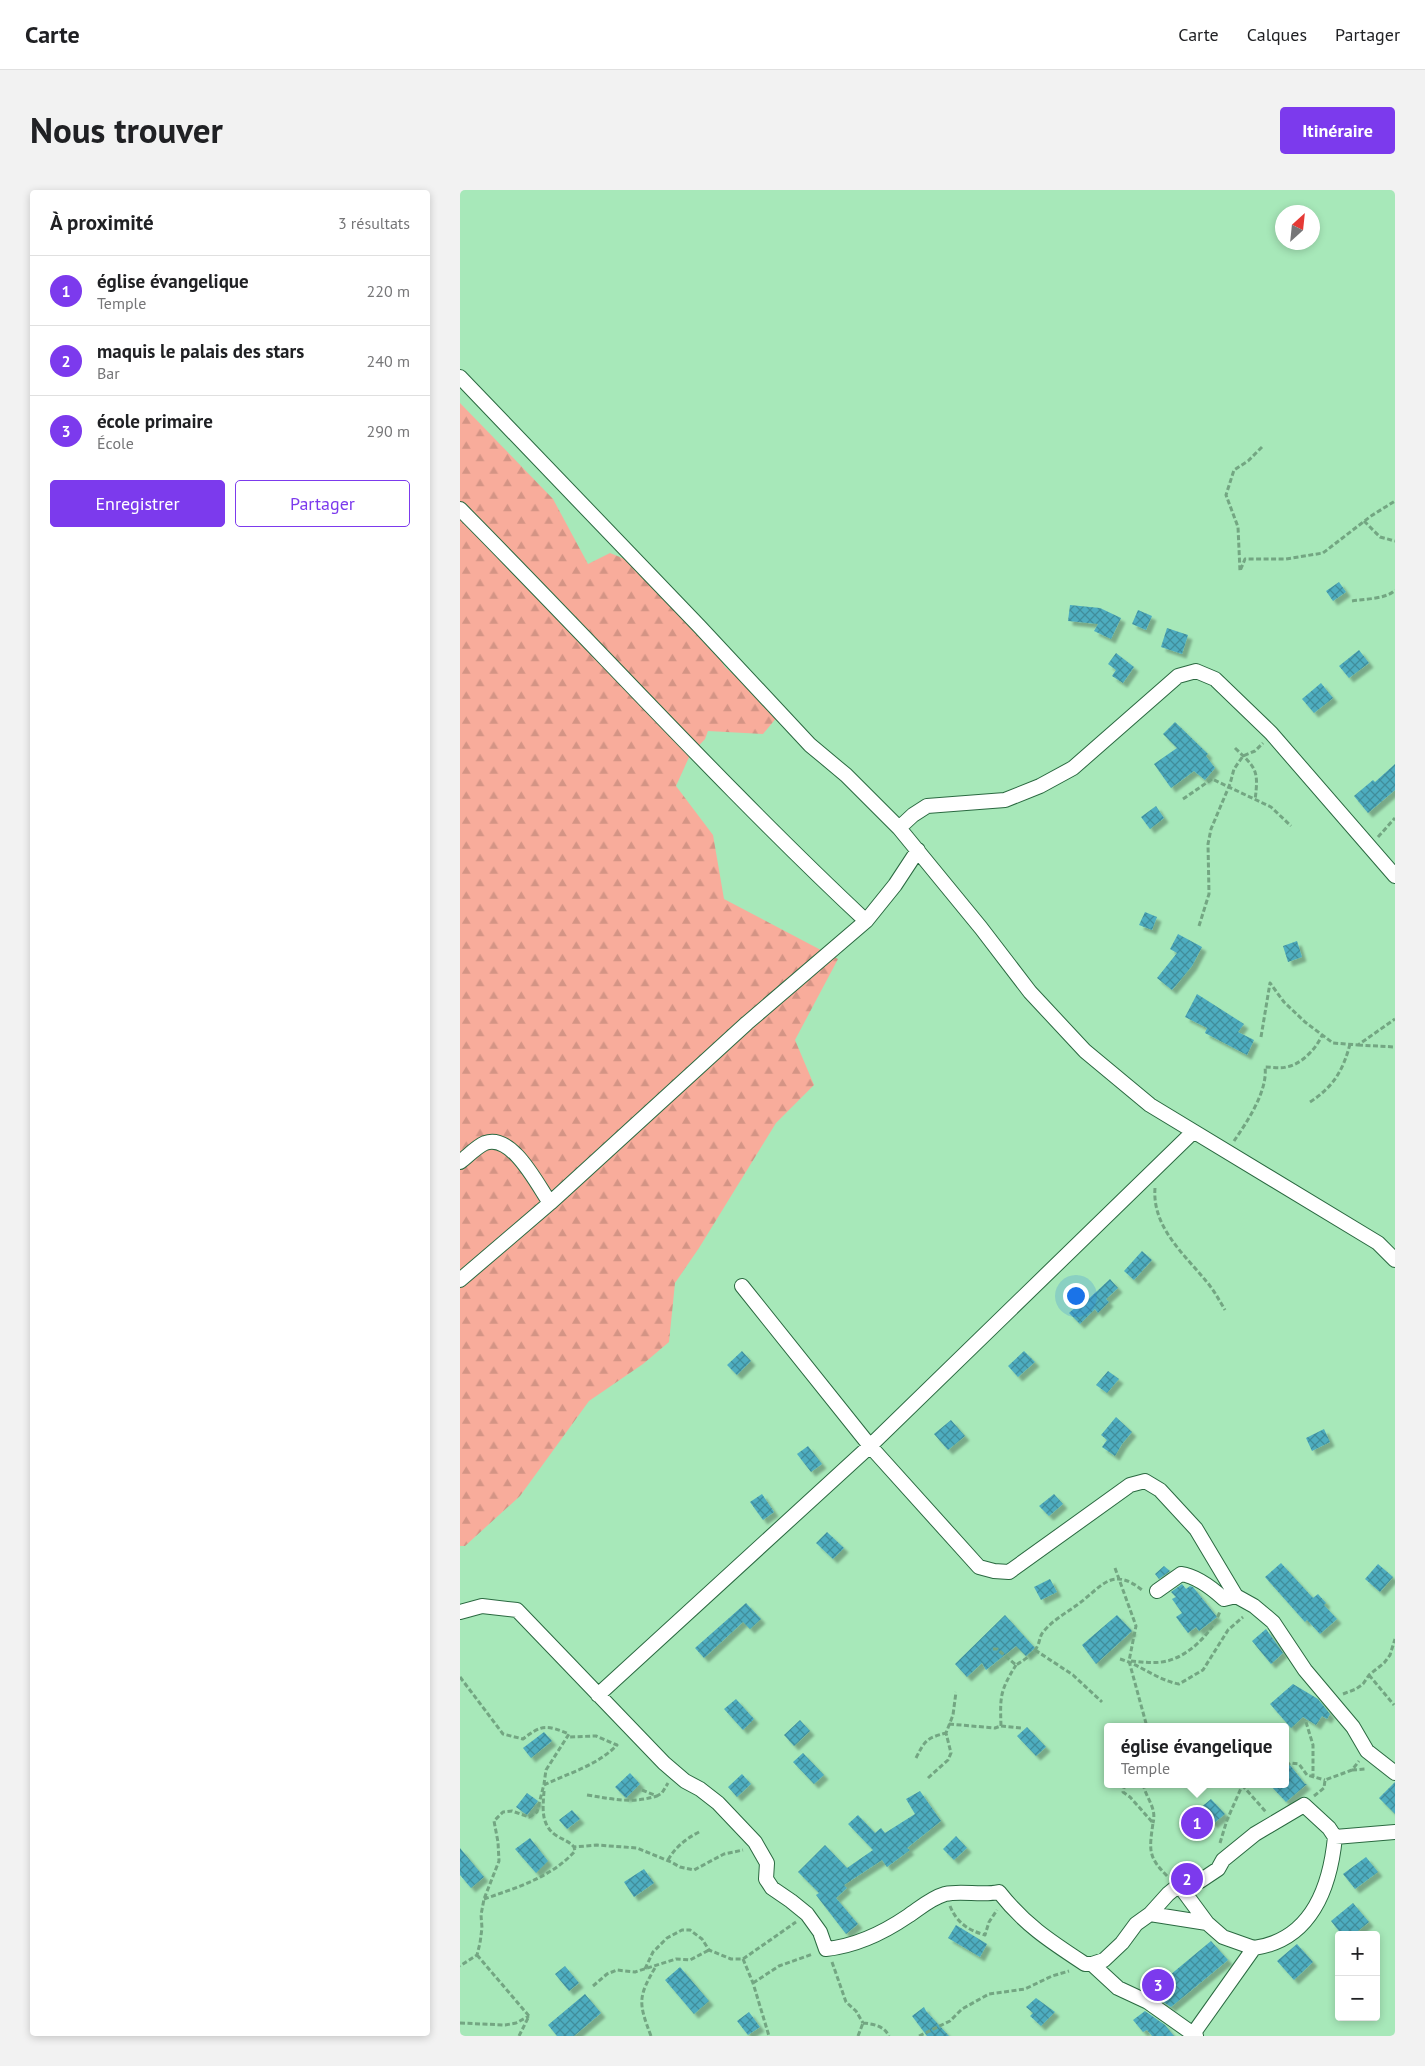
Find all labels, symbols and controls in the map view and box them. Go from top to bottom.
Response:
text: Carte [25,19,80,50]
text: Carte [1178,23,1219,46]
text: Calques [1247,23,1307,46]
text: Partager [1335,23,1400,46]
text: Nous trouver [30,107,223,153]
button: Itinéraire [1280,107,1395,154]
north arrow [1275,205,1320,250]
text: À proximité [50,209,154,236]
text: 3 résultats [338,213,410,233]
text: église évangelique [97,269,249,293]
text: 1 [61,281,71,301]
text: 220 m [367,281,410,301]
text: Temple [97,293,146,313]
text: maquis le palais des stars [97,339,304,363]
text: 2 [61,351,71,371]
text: 240 m [367,351,410,371]
text: Bar [97,363,120,383]
text: école primaire [97,409,213,433]
text: 3 [61,421,71,441]
text: 290 m [367,421,410,441]
text: École [97,433,134,453]
button: Enregistrer [50,480,225,527]
button: Partager [235,480,410,527]
your location [1063,1283,1089,1309]
popup [1104,1723,1289,1788]
text: église évangelique [1121,1734,1272,1758]
text: Temple [1121,1758,1170,1778]
pin: 1 [1181,1804,1213,1842]
pin: 2 [1171,1860,1203,1898]
map controls [1335,1931,1380,2021]
button: + [1335,1931,1380,1976]
pin: 3 [1142,1966,1174,2004]
button: − [1335,1976,1380,2021]

